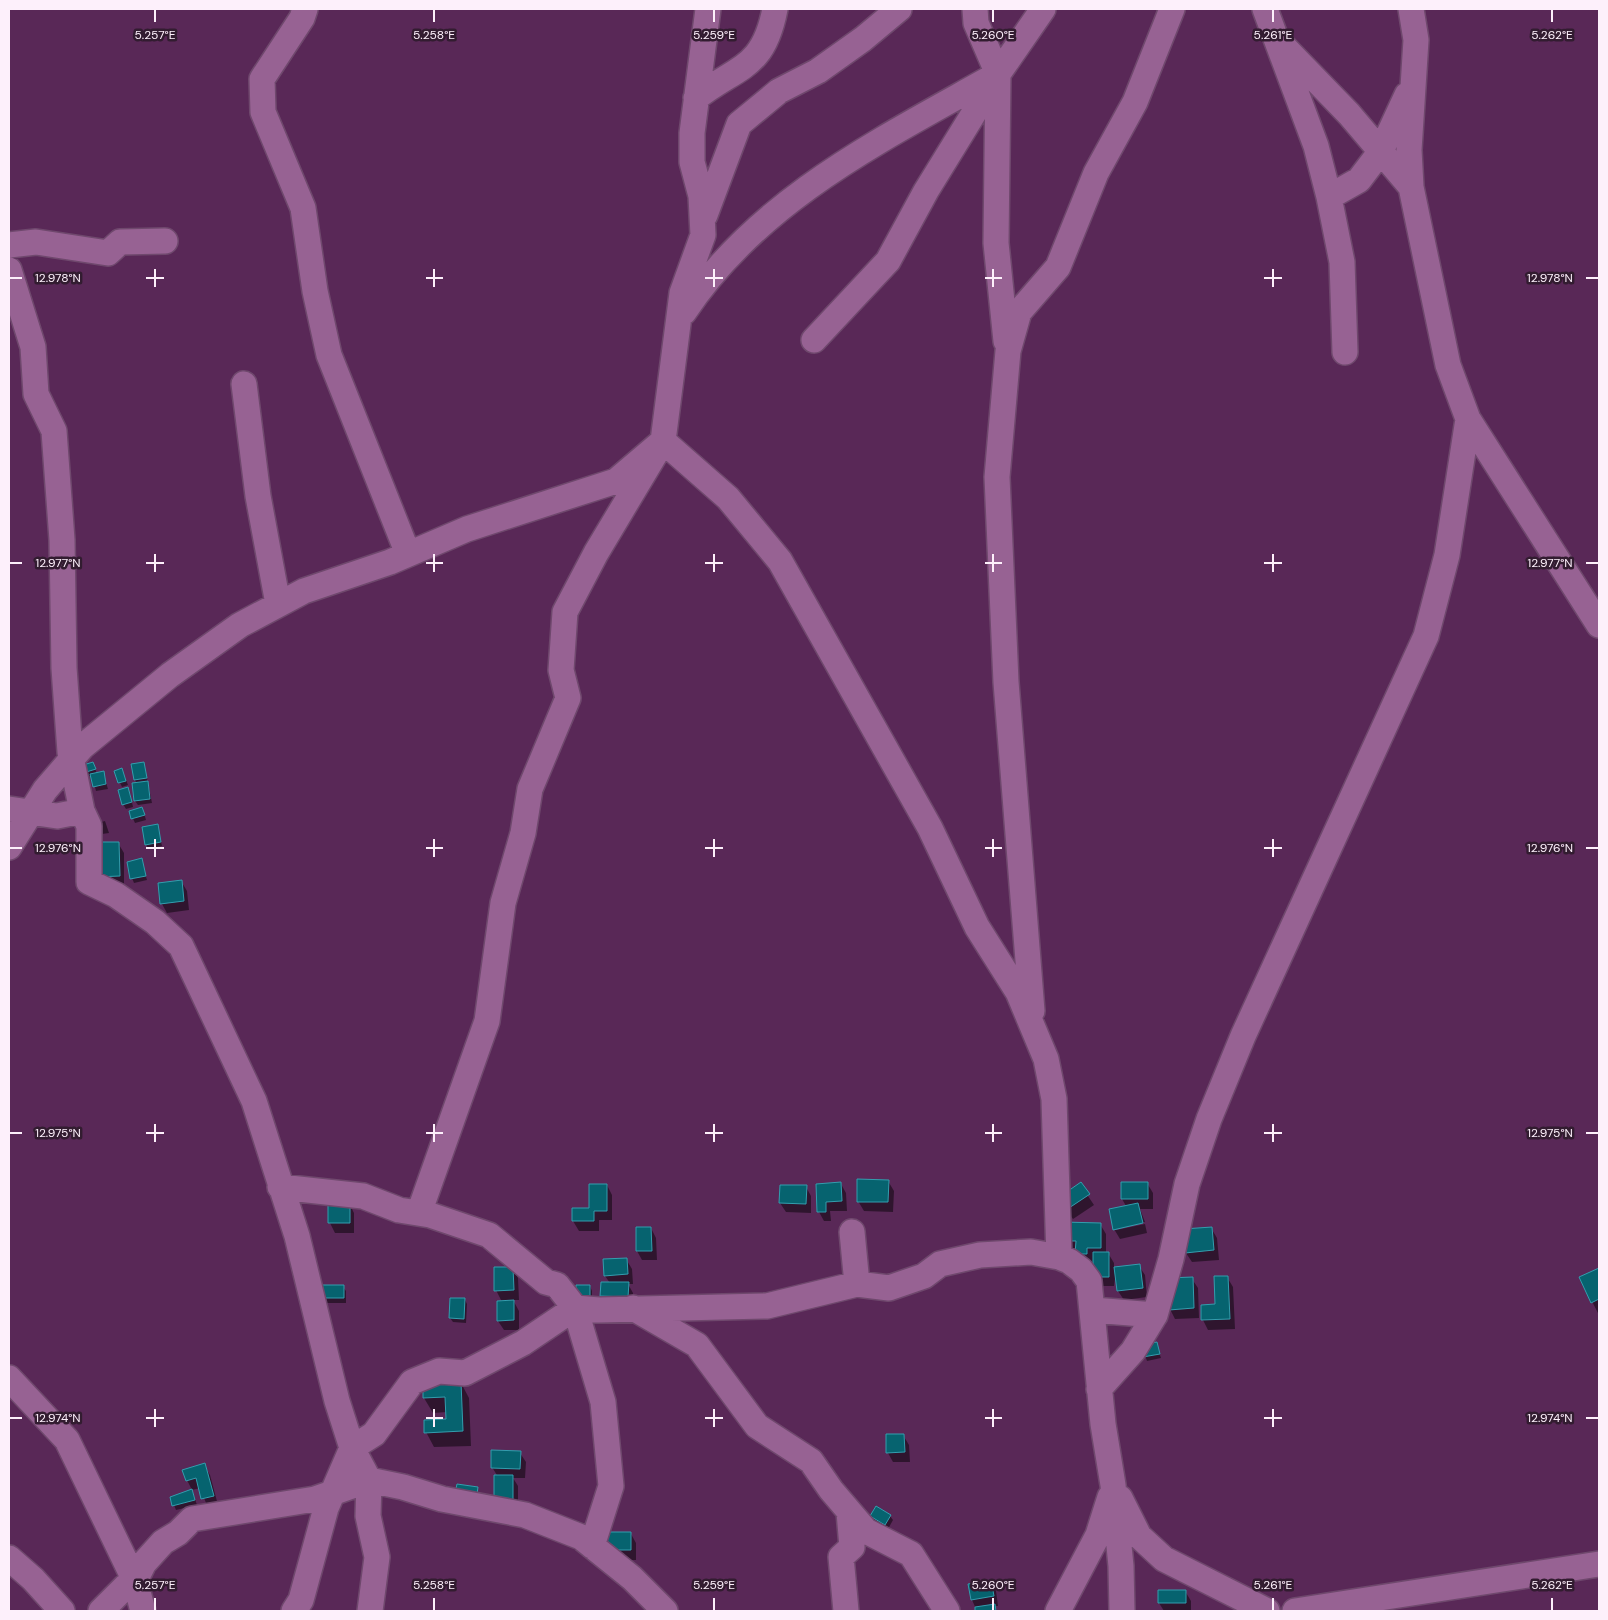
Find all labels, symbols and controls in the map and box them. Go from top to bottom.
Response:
text: 5.257°E [134,27,176,43]
text: 5.258°E [413,27,455,43]
text: 5.259°E [693,27,735,43]
text: 5.260°E [971,27,1015,43]
text: 5.261°E [1254,27,1293,43]
text: 5.262°E [1531,27,1573,43]
text: 12.978°N [35,270,81,286]
text: 12.978°N [1527,270,1573,286]
text: 12.977°N [35,555,81,571]
text: 12.977°N [1527,555,1573,571]
text: 12.976°N [35,840,81,856]
text: 12.976°N [1527,840,1573,856]
text: 12.975°N [35,1125,81,1141]
text: 12.975°N [1527,1125,1573,1141]
text: 12.974°N [35,1410,81,1426]
text: 12.974°N [1527,1410,1573,1426]
text: 5.257°E [134,1577,176,1593]
text: 5.258°E [413,1577,455,1593]
text: 5.259°E [693,1577,735,1593]
text: 5.260°E [971,1577,1015,1593]
text: 5.261°E [1254,1577,1293,1593]
text: 5.262°E [1531,1577,1573,1593]

